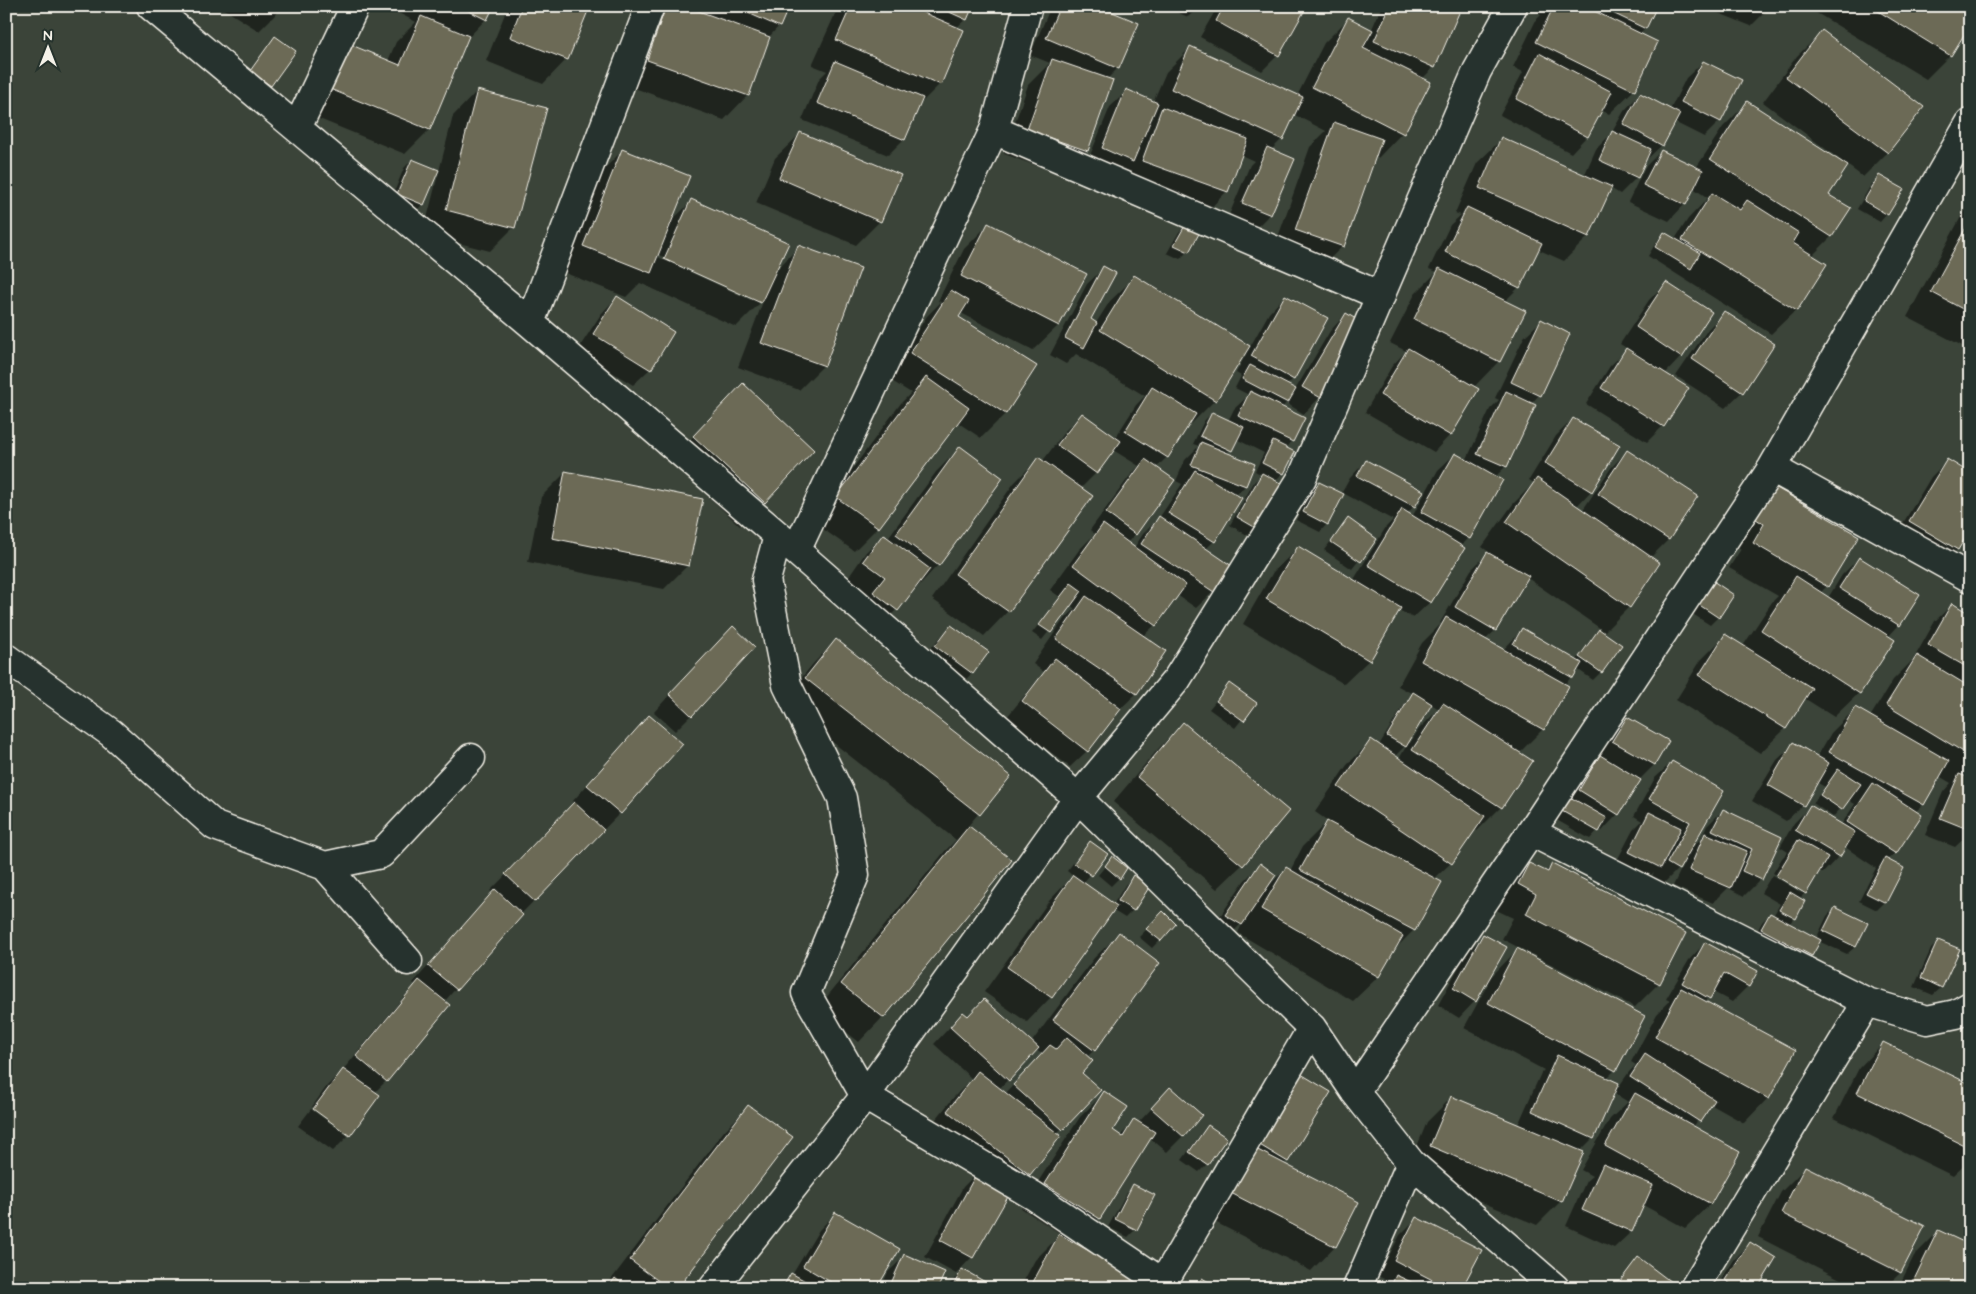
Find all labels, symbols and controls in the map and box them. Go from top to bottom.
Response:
north arrow [22,22,72,72]
text: N [44,26,53,46]

